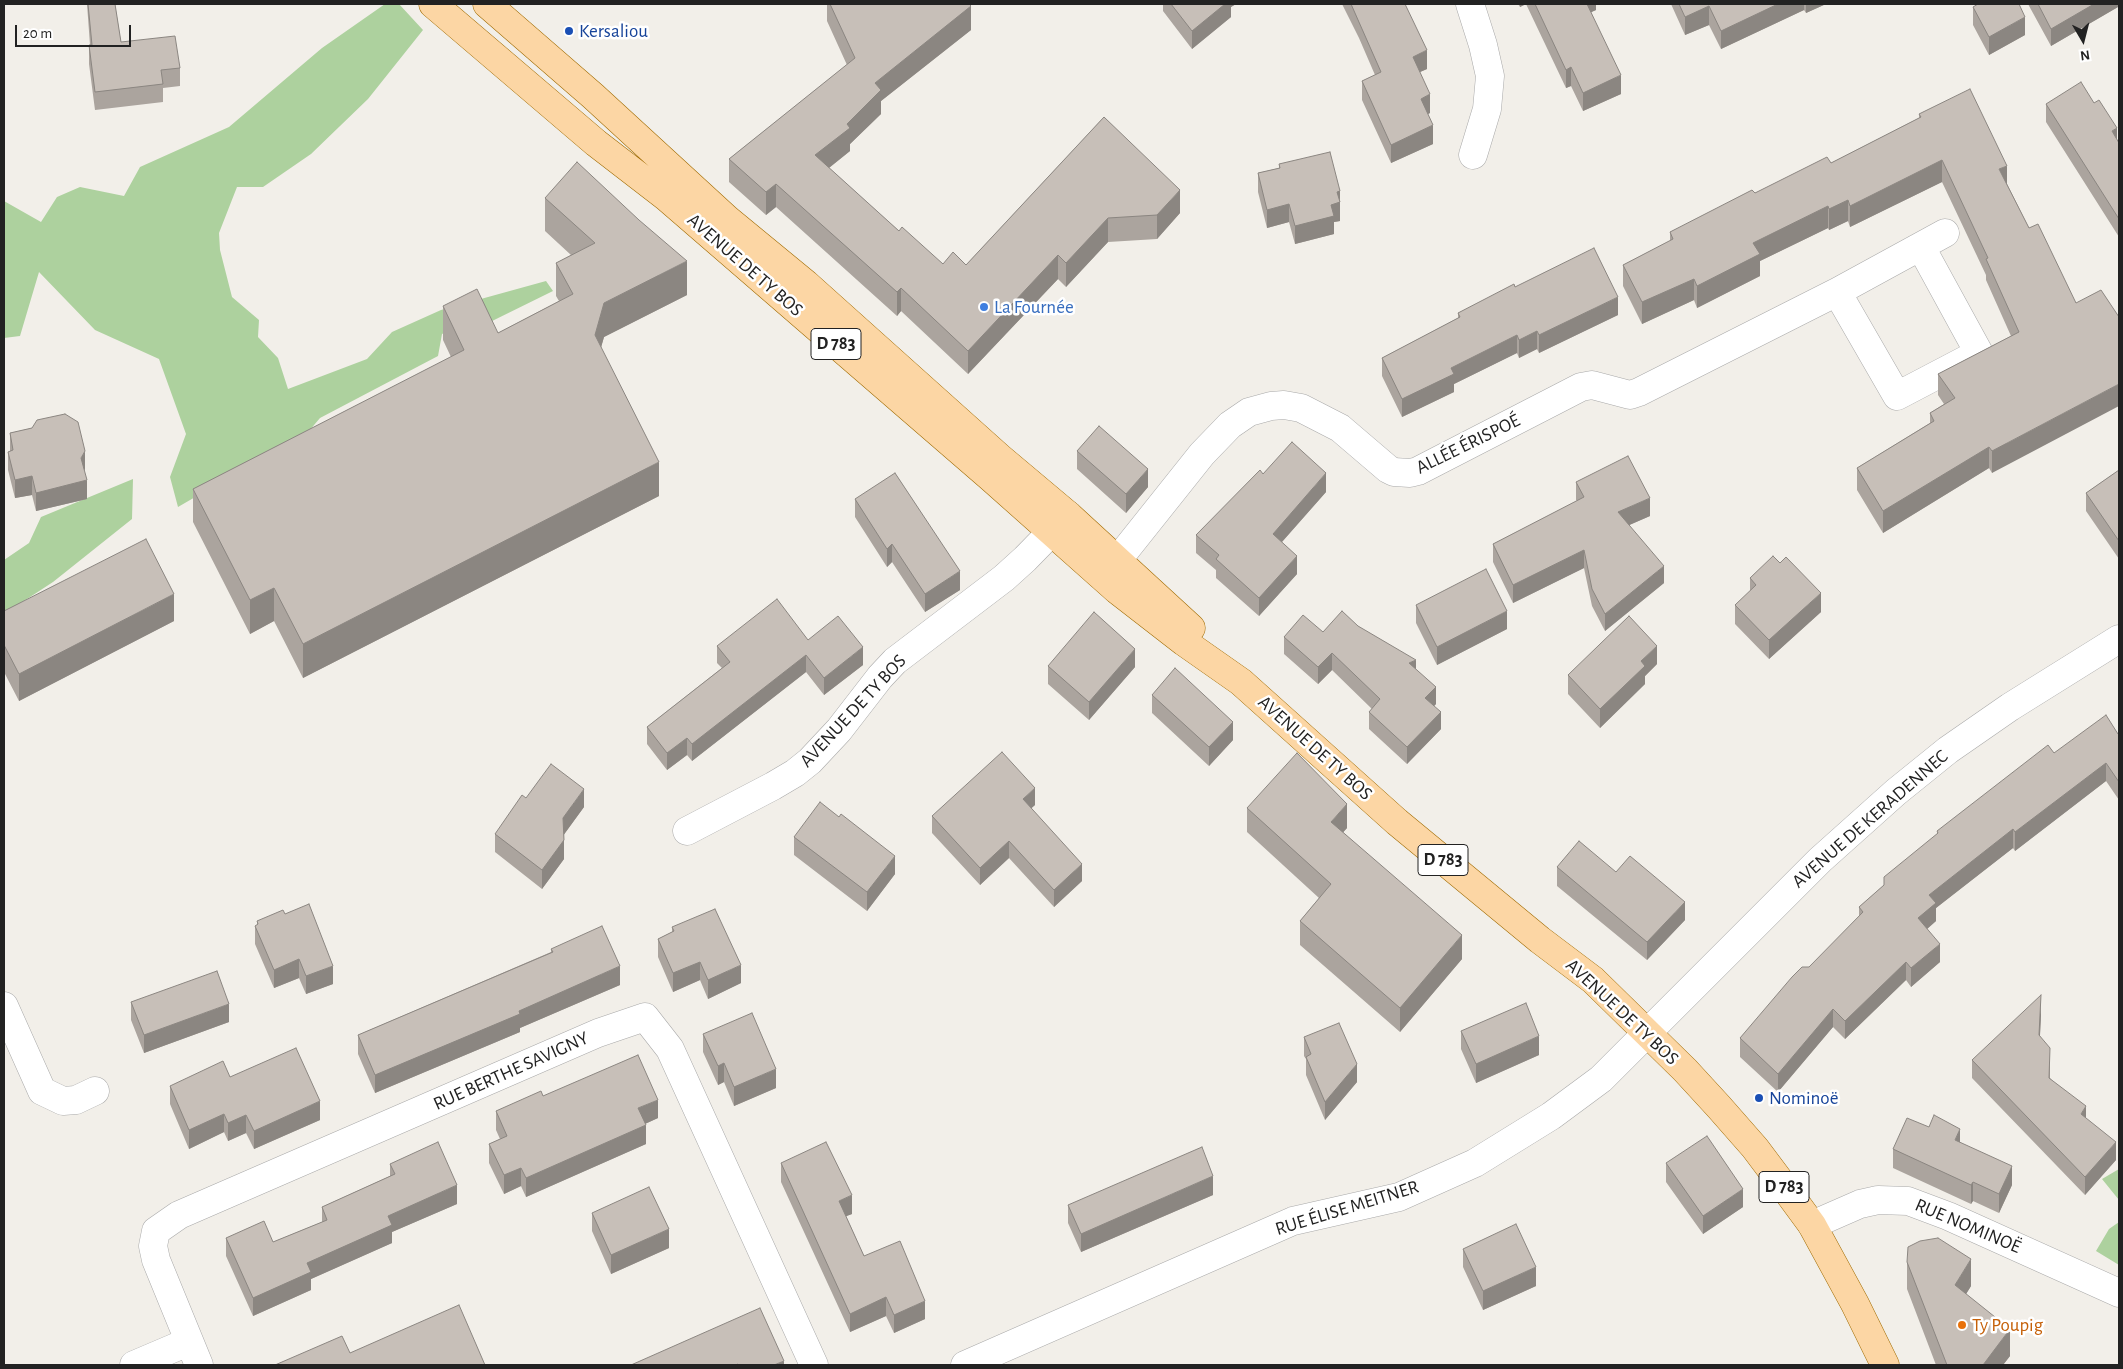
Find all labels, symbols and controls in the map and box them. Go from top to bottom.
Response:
scale bar [18,15,134,47]
north arrow [2058,15,2108,65]
place label: Kersaliou [579,20,648,42]
marker: Kersaliou [563,25,575,37]
text: 20 m [23,26,52,41]
text: N [2079,47,2091,62]
street label: AVENUE DE TY BOS [682,209,808,321]
place label: La Fournée [994,296,1074,318]
marker: La Fournée [978,301,990,313]
road number: D 783 [811,328,861,359]
street label: ALLÉE ÉRISPOÉ [1412,409,1524,479]
street label: AVENUE DE TY BOS [795,650,911,772]
street label: AVENUE DE TY BOS [1253,691,1377,805]
street label: AVENUE DE KERADENNEC [1787,745,1953,893]
road number: D 783 [1418,844,1468,876]
street label: AVENUE DE TY BOS [1561,954,1683,1070]
street label: RUE BERTHE SAVIGNY [430,1027,592,1115]
place label: Nominoë [1769,1087,1838,1109]
marker: Nominoë [1753,1092,1765,1104]
road number: D 783 [1759,1172,1809,1202]
street label: RUE ÉLISE MEITNER [1273,1175,1421,1241]
street label: RUE NOMINOË [1912,1193,2024,1259]
place label: Ty Poupig [1972,1314,2043,1336]
marker: Ty Poupig [1956,1319,1968,1331]

